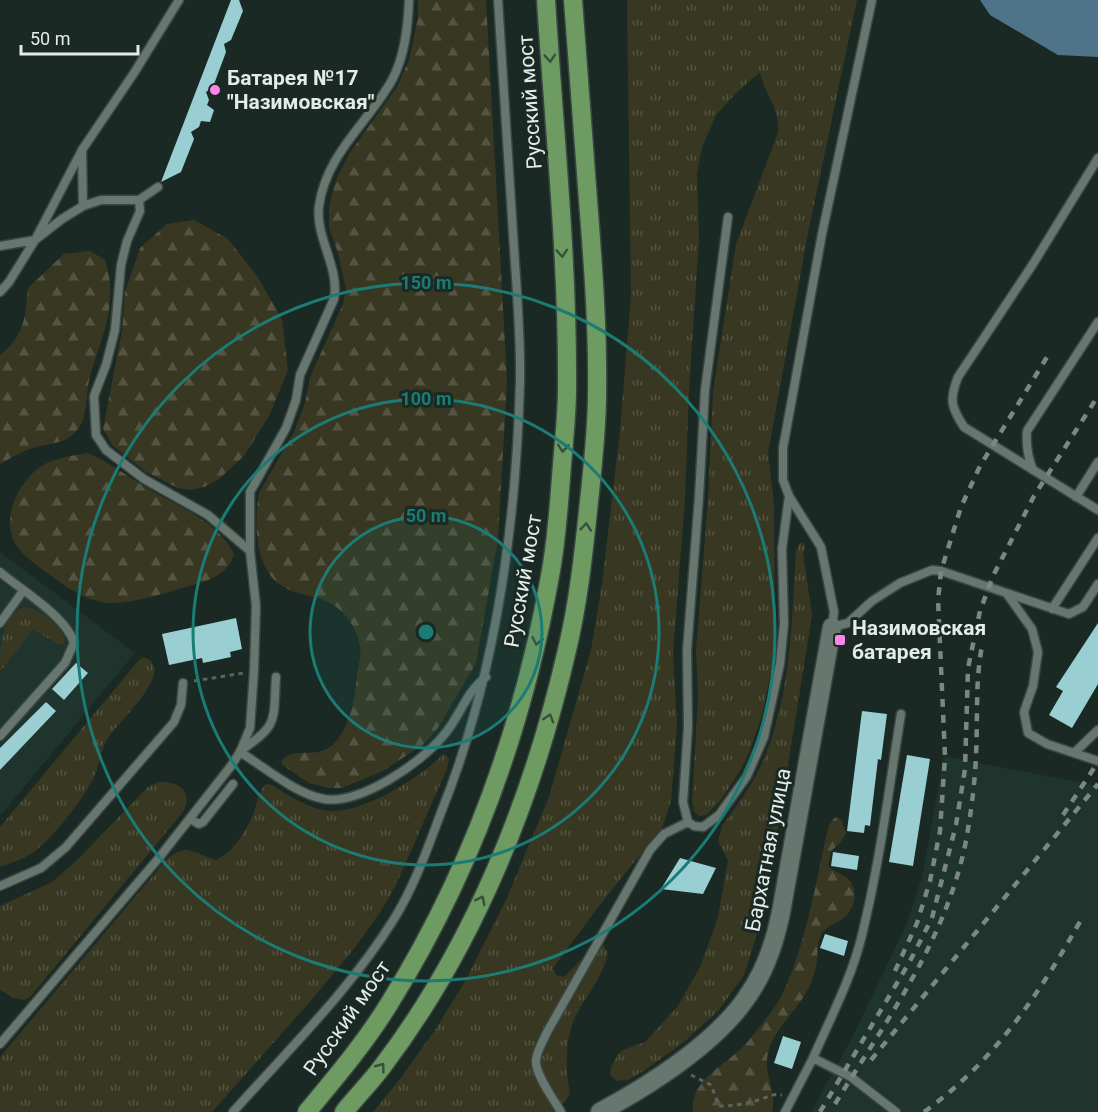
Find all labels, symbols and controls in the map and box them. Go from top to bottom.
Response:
scale bar [21,18,138,56]
text: 50 m [30,28,70,49]
street label: Русский мост [513,34,547,170]
one-way arrow [543,54,556,63]
place label: Батарея №17 "Назимовская" [227,66,375,114]
marker: Батарея №17 "Назимовская" [208,83,222,97]
one-way arrow [556,248,569,257]
text: 150 m [400,272,452,293]
text: 100 m [400,388,452,409]
one-way arrow [557,443,570,452]
text: 50 m [406,505,446,526]
street label: Русский мост [499,513,547,649]
one-way arrow [579,522,592,531]
place label: Назимовская батарея [852,616,986,664]
centre of rings [416,622,436,642]
marker: Назимовская батарея [833,633,847,647]
one-way arrow [531,635,544,645]
one-way arrow [542,713,554,724]
street label: Бархатная улица [740,766,796,934]
one-way arrow [474,896,485,906]
street label: Русский мост [299,956,395,1080]
one-way arrow [374,1063,385,1074]

